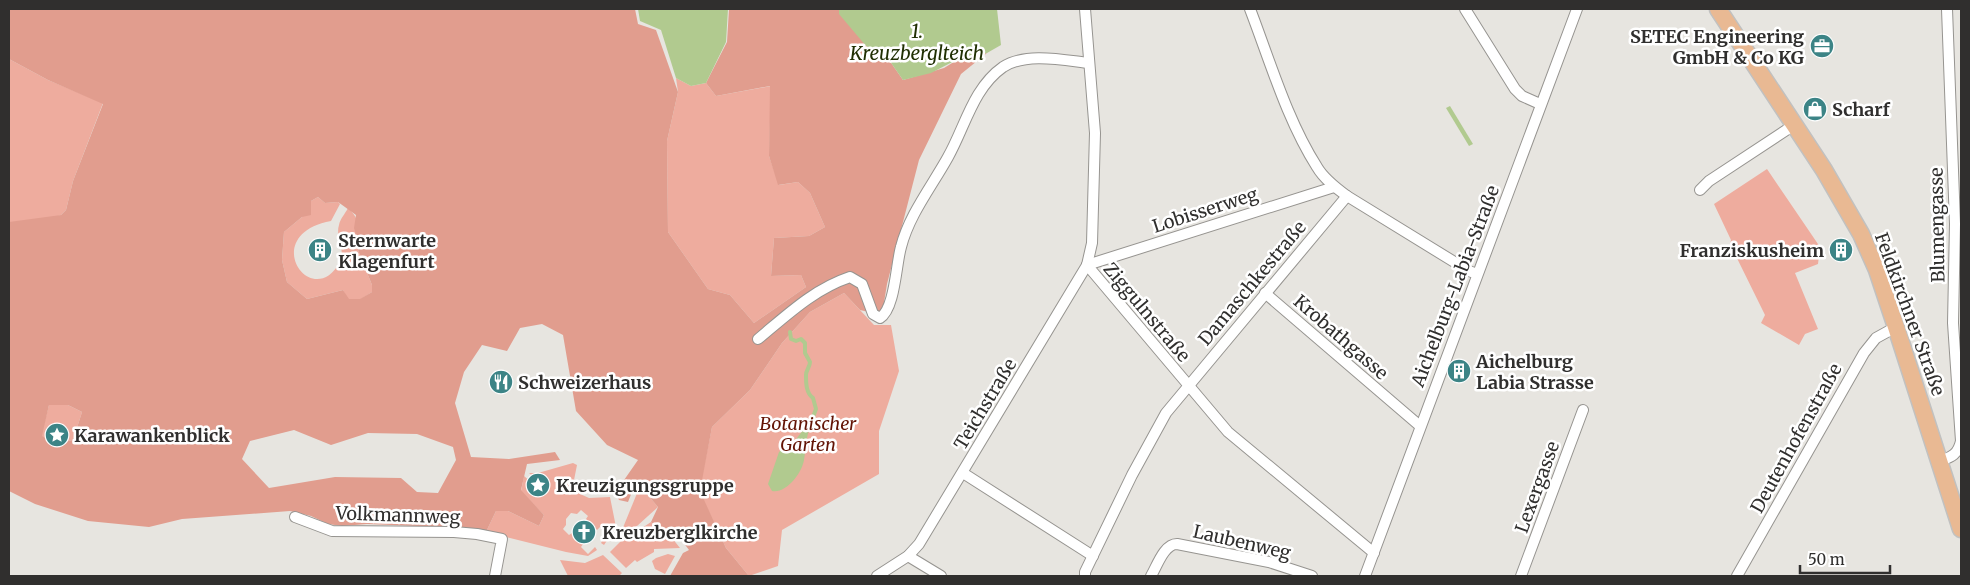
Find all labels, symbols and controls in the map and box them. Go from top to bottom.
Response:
water label: 1. Kreuzberglteich [849,19,984,65]
place label: SETEC Engineering GmbH & Co KG [1630,25,1804,69]
office icon: SETEC Engineering GmbH & Co KG [1809,33,1835,59]
shop icon: Scharf [1802,96,1828,122]
place label: Scharf [1832,98,1891,121]
street label: Blumengasse [1924,167,1950,283]
street label: Lobisserweg [1149,182,1261,238]
street label: Aichelburg-Labia-Straße [1406,182,1504,391]
street label: Damaschkestraße [1193,216,1311,350]
place label: Sternwarte Klagenfurt [338,229,436,273]
street label: Feldkirchner Straße [1870,229,1950,399]
building icon: Sternwarte Klagenfurt [307,237,333,263]
building icon: Franziskusheim [1828,237,1854,263]
place label: Franziskusheim [1679,239,1824,262]
street label: Ziggulnstraße [1099,258,1195,366]
street label: Krobathgasse [1289,290,1393,384]
place label: Aichelburg Labia Strasse [1475,350,1594,394]
street label: Teichstraße [949,354,1021,454]
building icon: Aichelburg Labia Strasse [1446,358,1472,384]
street label: Deutenhofenstraße [1745,359,1847,517]
restaurant icon: Schweizerhaus [488,369,514,395]
place label: Schweizerhaus [518,371,651,394]
park label: Botanischer Garten [760,412,857,456]
place icon: Karawankenblick [44,422,70,448]
place label: Karawankenblick [74,424,230,447]
street label: Lexergasse [1510,438,1564,536]
place icon: Kreuzigungsgruppe [525,472,551,498]
place label: Kreuzigungsgruppe [556,474,734,497]
street label: Volkmannweg [334,501,461,529]
church icon: Kreuzberglkirche [571,519,597,545]
street label: Laubenweg [1191,520,1293,564]
place label: Kreuzberglkirche [602,521,758,544]
scale bar [1800,542,1890,574]
text: 50 m [1808,550,1845,569]

